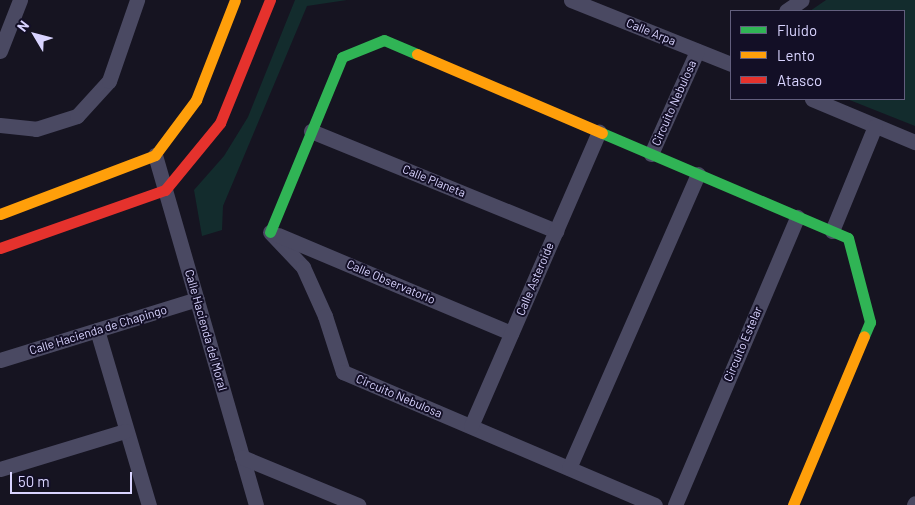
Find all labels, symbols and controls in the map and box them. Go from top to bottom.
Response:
north arrow [10,10,60,60]
legend [730,10,905,100]
street label: Calle Arpa [624,16,678,48]
text: N [13,17,32,35]
text: Fluido [777,21,817,39]
text: Lento [777,46,815,64]
street label: Circuito Nebulosa [649,58,699,148]
text: Atasco [777,71,822,89]
street label: Calle Planeta [400,162,468,200]
street label: Calle Asteroide [513,240,557,318]
street label: Calle Observatorio [345,257,437,307]
street label: Calle Hacienda del Moral [182,268,230,392]
street label: Calle Hacienda de Chapingo [27,302,169,358]
street label: Circuito Estelar [721,304,765,384]
street label: Circuito Nebulosa [354,371,444,421]
scale bar [12,462,135,494]
text: 50 m [18,472,50,490]

